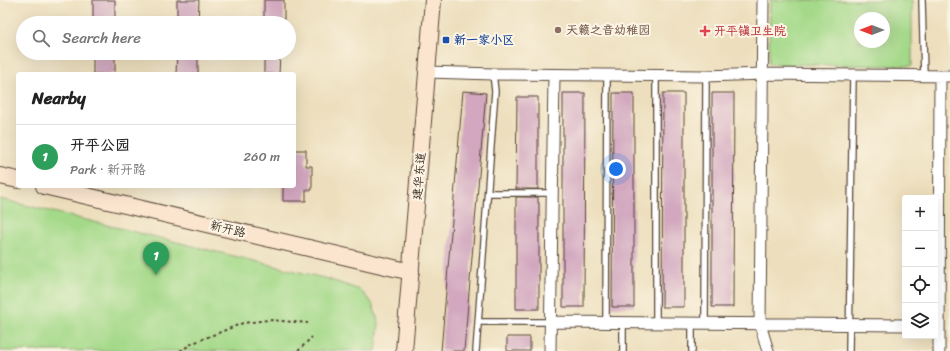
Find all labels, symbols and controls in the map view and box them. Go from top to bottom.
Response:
north arrow [854,12,890,48]
search box [16,16,296,60]
place label: 天籁之音幼稚园 [566,19,650,41]
place label: 开平镇卫生院 [714,20,786,42]
text: Search here [62,25,141,51]
marker: 天籁之音幼稚园 [553,25,563,35]
marker: 开平镇卫生院 [699,25,711,37]
icon: search [30,27,52,49]
place label: 新一家小区 [454,29,514,51]
marker: 新一家小区 [441,35,451,45]
text: Nearby [32,83,86,113]
text: 开平公园 [70,132,130,158]
text: 1 [42,145,48,168]
text: 260 m [244,145,280,168]
street label: 建华东道 [406,151,432,201]
text: Park · 新开路 [70,158,146,181]
your location [606,159,626,179]
map controls [902,195,938,339]
button: + [902,195,938,231]
street label: 新开路 [208,214,248,244]
button: − [902,231,938,267]
pin: 1 [143,242,169,275]
button: locate [902,267,938,303]
button: layers [902,303,938,339]

